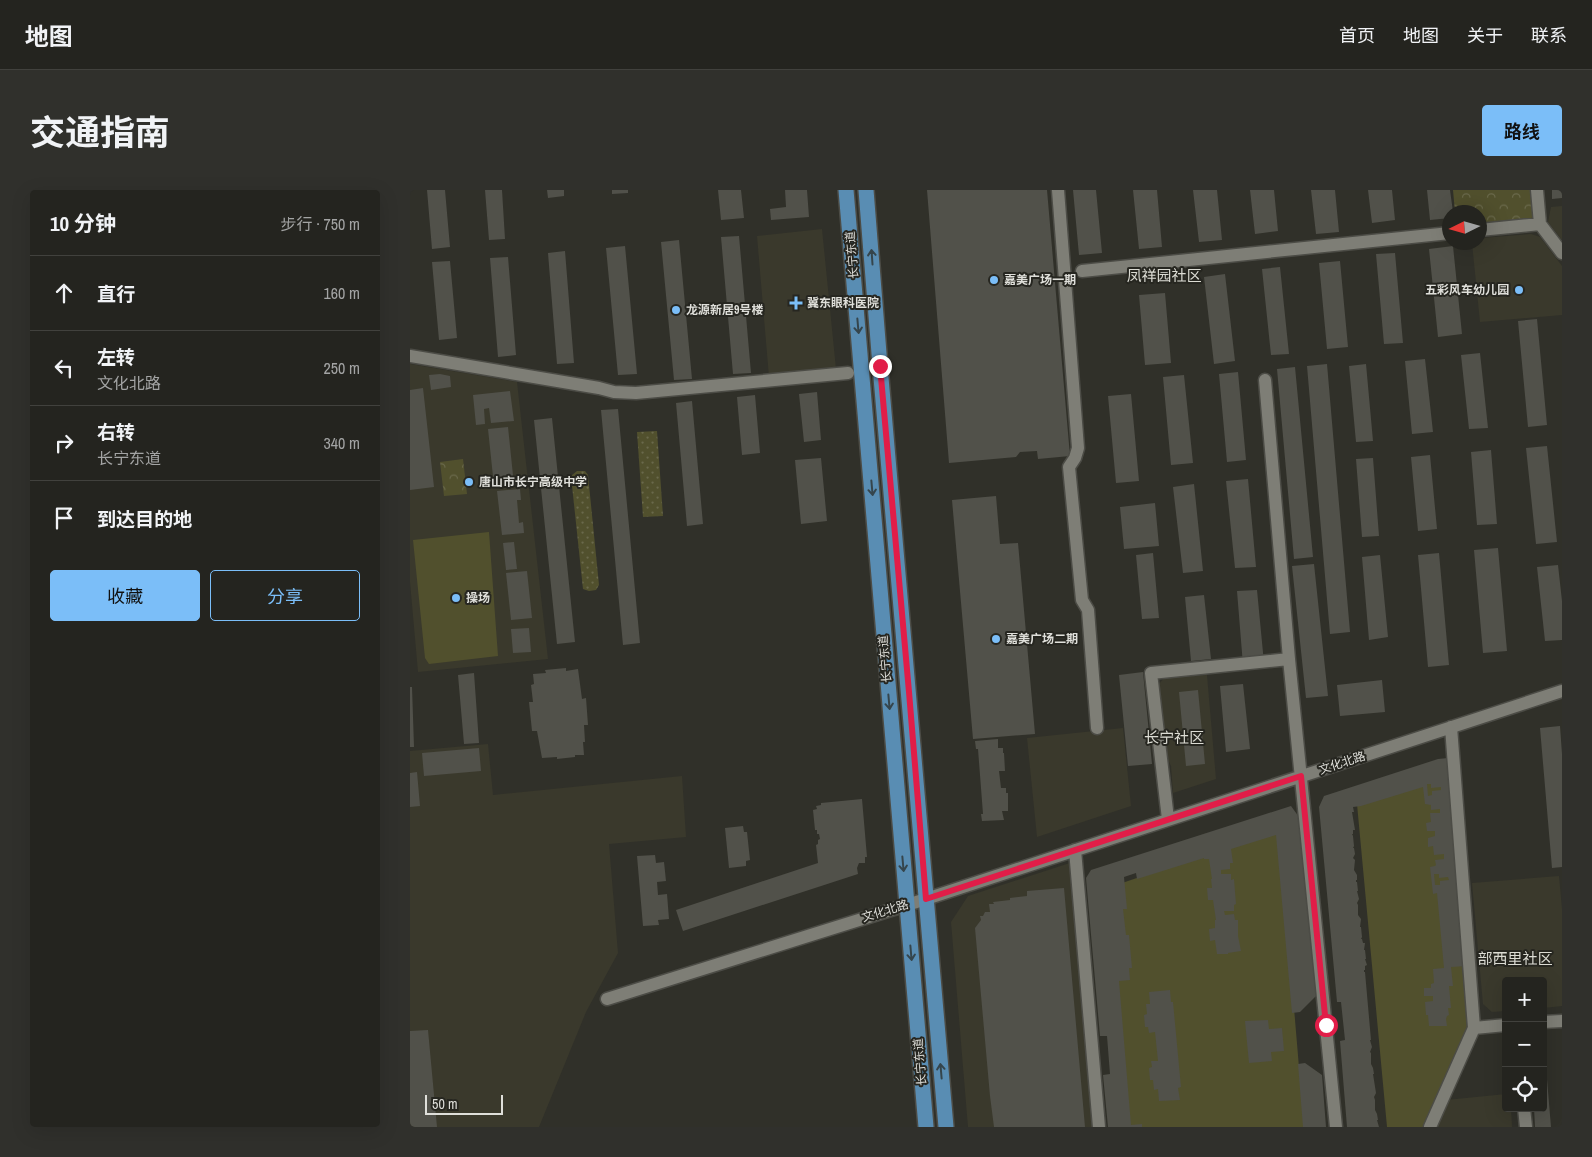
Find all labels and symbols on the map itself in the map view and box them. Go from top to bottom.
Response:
north arrow [1442,205,1487,250]
street label: 长宁东道 [842,230,862,280]
one-way arrow [867,250,876,266]
district label: 凤祥园社区 [1126,265,1202,286]
place label: 嘉美广场一期 [1004,272,1076,288]
marker: 嘉美广场一期 [988,274,1000,286]
place label: 五彩风车幼儿园 [1425,282,1509,298]
marker: 五彩风车幼儿园 [1513,284,1525,296]
place label: 冀东眼科医院 [807,295,879,311]
marker: 冀东眼科医院 [789,296,803,310]
place label: 龙源新居9号楼 [686,302,763,318]
marker: 龙源新居9号楼 [670,304,682,316]
one-way arrow [853,317,863,333]
route end [869,355,892,378]
place label: 唐山市长宁高级中学 [479,474,587,490]
marker: 唐山市长宁高级中学 [463,476,475,488]
one-way arrow [867,479,876,495]
place label: 操场 [466,590,490,606]
marker: 操场 [450,592,462,604]
place label: 嘉美广场二期 [1006,631,1078,647]
marker: 嘉美广场二期 [990,633,1002,645]
street label: 长宁东道 [875,634,895,684]
one-way arrow [884,694,894,710]
district label: 长宁社区 [1144,727,1204,748]
street label: 文化北路 [1317,748,1367,778]
one-way arrow [898,856,908,872]
street label: 文化北路 [860,896,910,926]
one-way arrow [906,945,915,961]
district label: 部西里社区 [1477,948,1553,969]
route start [1315,1014,1338,1037]
street label: 长宁东道 [910,1037,930,1087]
one-way arrow [936,1063,946,1079]
scale bar [425,1092,502,1115]

